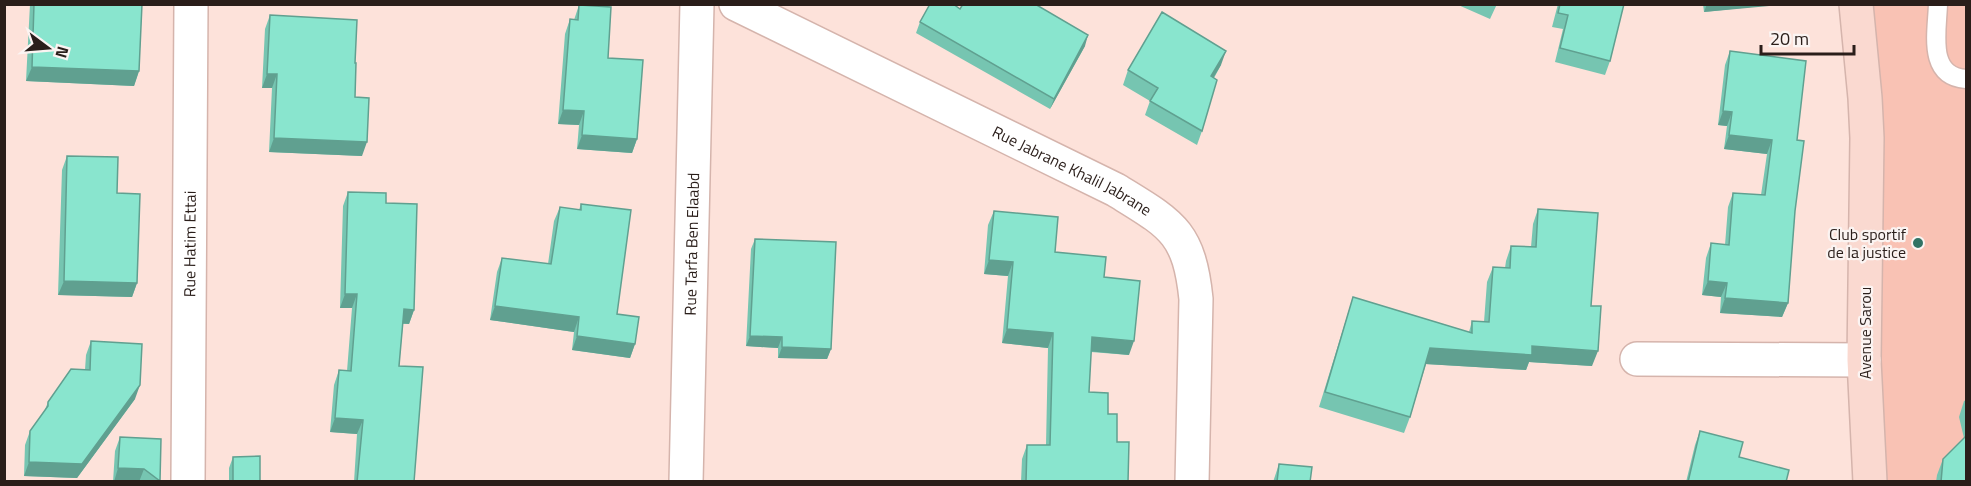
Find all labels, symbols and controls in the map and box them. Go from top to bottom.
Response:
north arrow [18,18,78,78]
scale bar [1761,18,1854,56]
text: 20 m [1770,25,1809,52]
text: N [49,43,75,61]
street label: Rue Jabrane Khalil Jabrane [988,119,1157,221]
street label: Rue Tarfa Ben Elaabd [678,172,705,316]
street label: Rue Hatim Ettai [177,191,202,297]
place label: Club sportif de la justice [1827,222,1907,264]
marker: Club sportif de la justice [1911,236,1925,250]
street label: Avenue Sarou [1853,287,1877,379]

